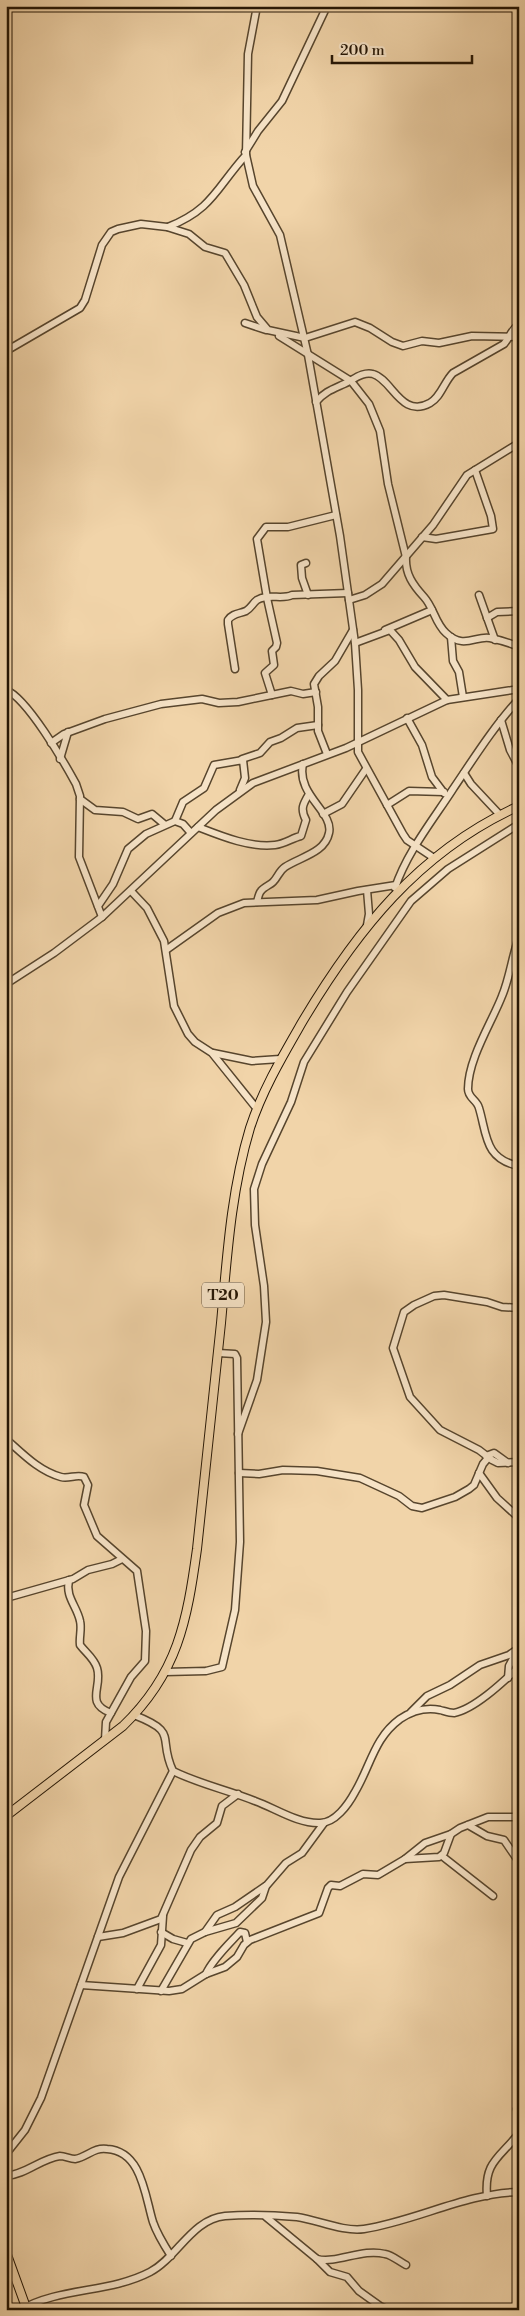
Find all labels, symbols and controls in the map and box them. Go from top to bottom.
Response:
scale bar [332,32,472,64]
text: 200 m [340,41,385,60]
road number: T20 [202,1282,244,1308]

